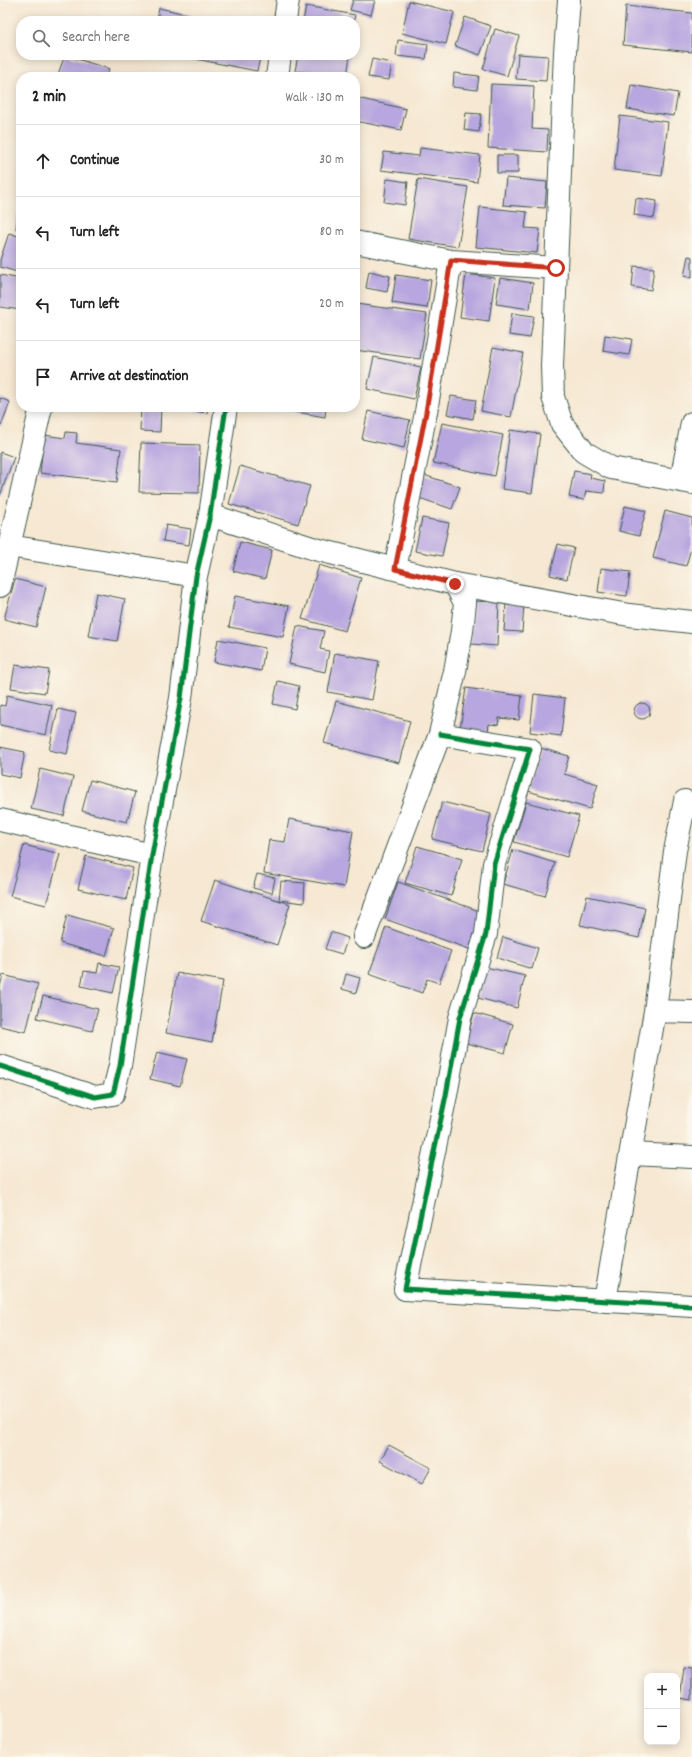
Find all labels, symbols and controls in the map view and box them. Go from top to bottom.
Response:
search box [16,16,360,60]
icon: search [30,27,52,49]
text: Search here [62,27,130,49]
text: 2 min [32,86,66,110]
text: Walk · 130 m [285,89,344,108]
icon: ahead [32,150,54,172]
text: Continue [70,150,119,172]
text: 30 m [319,151,344,170]
icon: left [32,222,54,244]
text: Turn left [70,222,119,244]
text: 80 m [320,223,344,242]
route start [547,259,565,277]
icon: left [32,294,54,316]
text: Turn left [70,294,119,316]
text: 20 m [319,295,344,314]
icon: arrive [32,366,54,388]
text: Arrive at destination [70,366,188,388]
route end [446,575,464,593]
map controls [644,1673,680,1745]
button: + [644,1673,680,1709]
button: − [644,1709,680,1745]

